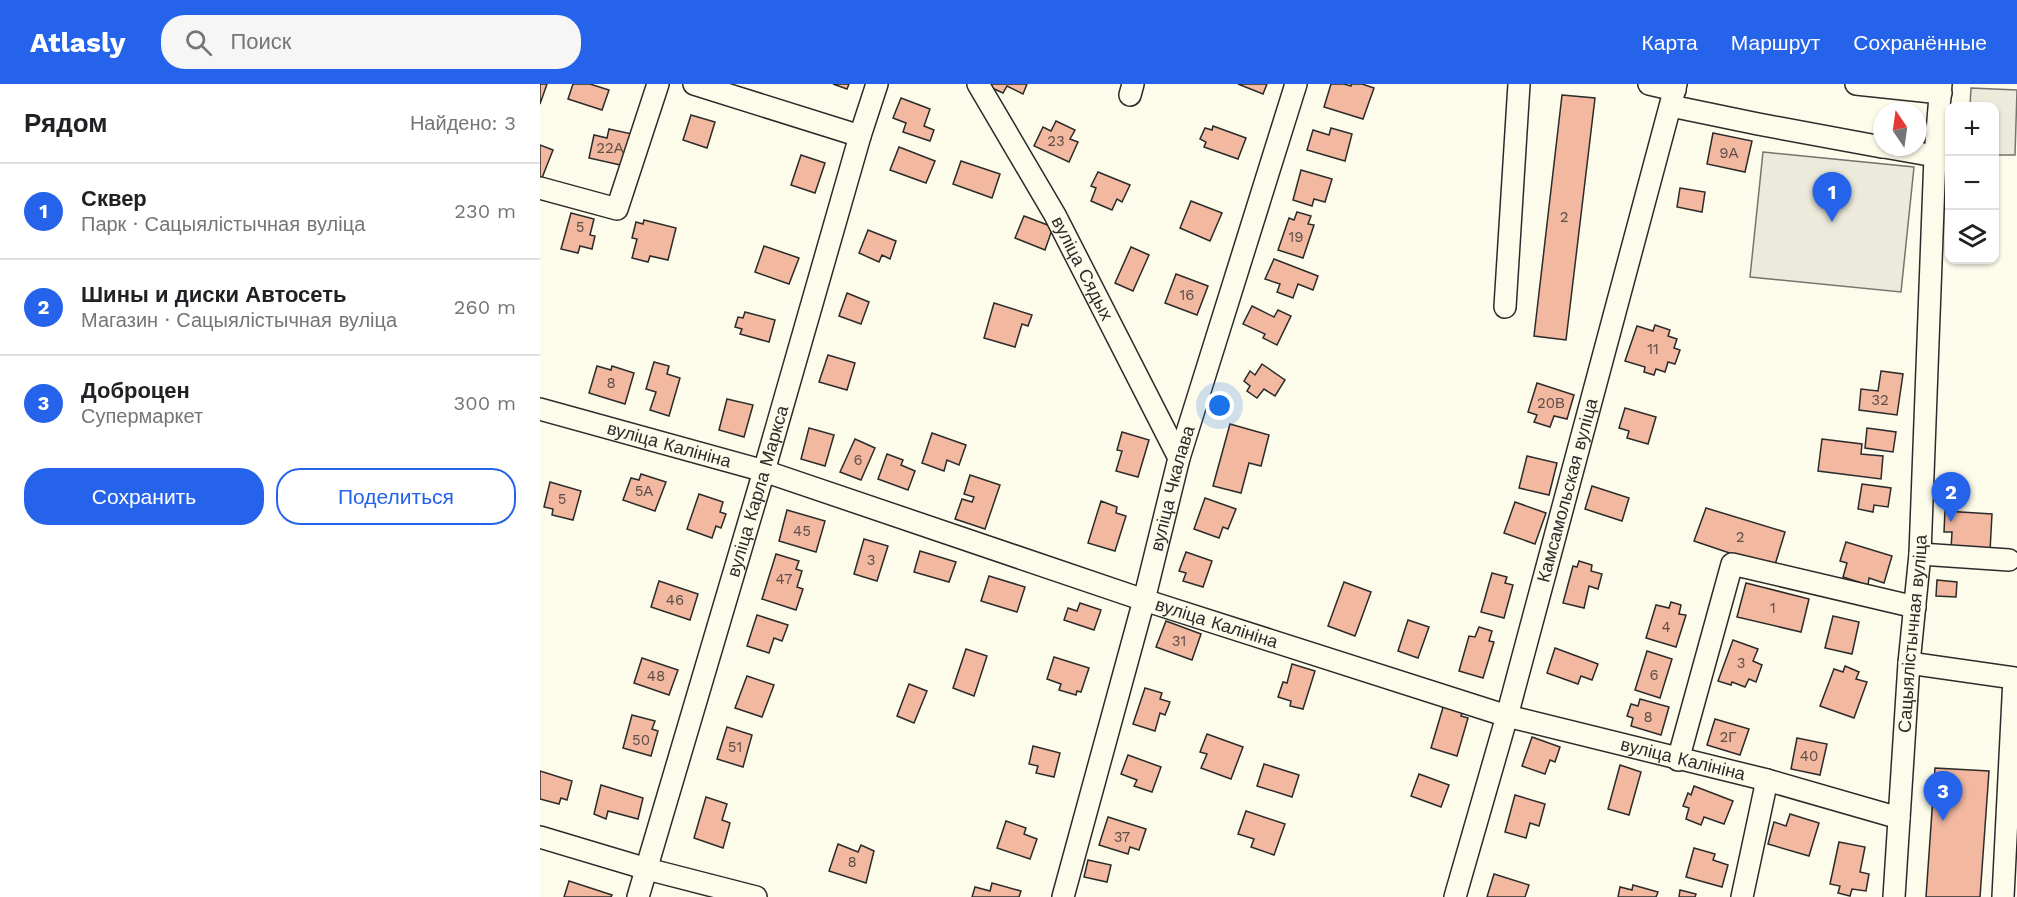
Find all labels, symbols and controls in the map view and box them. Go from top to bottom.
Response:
search box [161,15,581,69]
text: Atlasly [30,26,125,59]
icon: search [182,26,215,59]
text: Поиск [230,29,291,54]
text: Карта [1642,30,1698,55]
text: Маршрут [1731,30,1820,55]
text: Сохранённые [1853,30,1987,55]
north arrow [1873,102,1927,156]
map controls [1945,102,1999,264]
button: + [1945,102,1999,156]
text: Рядом [24,108,107,138]
text: Найдено: 3 [410,111,516,135]
house number: 23 [1047,132,1065,150]
house number: 22А [596,139,624,157]
house number: 9А [1719,144,1739,162]
button: − [1945,156,1999,210]
pin: 1 [1812,172,1852,222]
text: Сквер [81,186,147,211]
text: 1 [39,199,48,223]
text: 230 m [454,199,516,223]
house number: 2 [1560,208,1568,226]
button: layers [1945,210,1999,264]
text: Парк · Сацыялістычная вуліца [81,212,365,236]
street label: вуліца Сядых [1047,213,1118,324]
house number: 5 [576,218,584,236]
house number: 19 [1288,228,1304,246]
text: Шины и диски Автосеть [81,282,347,307]
house number: 16 [1180,286,1194,304]
text: 2 [38,295,49,319]
text: 260 m [454,295,516,319]
text: Магазин · Сацыялістычная вуліца [81,308,397,332]
house number: 11 [1647,340,1659,358]
house number: 8 [606,374,616,392]
text: Доброцен [81,378,190,403]
text: 3 [38,391,49,415]
text: 300 m [454,391,516,415]
your location [1205,391,1234,420]
house number: 32 [1871,391,1889,409]
house number: 20В [1537,394,1565,412]
street label: Камсамольская вуліца [1532,395,1602,584]
street label: вуліца Карла Маркса [722,402,793,579]
text: Супермаркет [81,404,203,428]
street label: вуліца Калініна [605,417,735,472]
street label: вуліца Чкалава [1145,422,1199,553]
house number: 6 [853,451,863,469]
button: Сохранить [24,468,264,525]
button: Поделиться [276,468,516,525]
pin: 2 [1932,472,1970,522]
house number: 5А [635,482,653,500]
house number: 5 [558,490,566,508]
house number: 45 [793,522,811,540]
house number: 2 [1736,528,1744,546]
street label: Сацыялістычная вуліца [1894,533,1931,733]
house number: 3 [867,551,875,569]
house number: 47 [776,570,792,588]
house number: 46 [666,591,684,609]
street label: вуліца Калініна [1153,593,1282,652]
house number: 1 [1770,599,1776,617]
house number: 4 [1661,618,1671,636]
house number: 31 [1172,632,1186,650]
house number: 3 [1737,654,1745,672]
house number: 6 [1649,666,1659,684]
house number: 48 [647,667,665,685]
house number: 8 [1643,708,1653,726]
house number: 2Г [1720,728,1736,746]
house number: 50 [632,731,650,749]
street label: вуліца Калініна [1619,733,1749,785]
house number: 51 [728,738,742,756]
house number: 40 [1800,747,1818,765]
pin: 3 [1924,772,1962,821]
house number: 37 [1114,828,1130,846]
house number: 8 [847,853,857,871]

